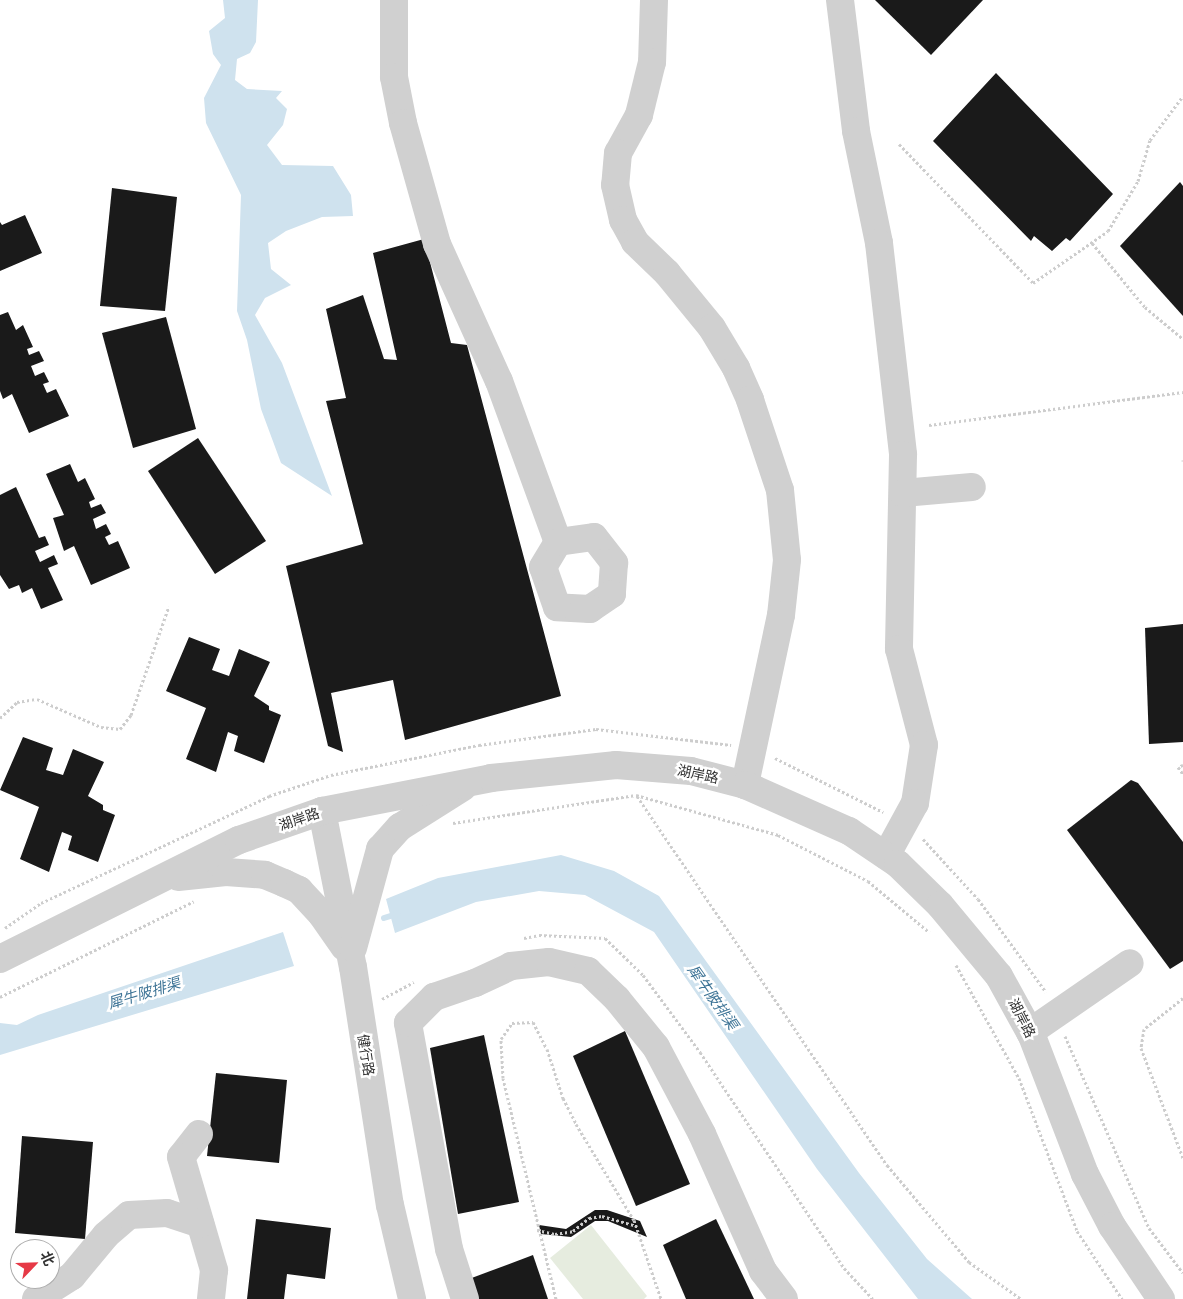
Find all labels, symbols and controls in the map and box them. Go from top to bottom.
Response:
street label: 湖岸路 [676,761,720,787]
street label: 湖岸路 [276,804,322,834]
water label: 犀牛陂排渠 [684,961,742,1033]
water label: 犀牛陂排渠 [106,973,182,1013]
street label: 湖岸路 [1005,995,1039,1041]
street label: 健行路 [354,1033,378,1077]
north arrow [10,1239,60,1289]
text: 北 [38,1248,59,1268]

